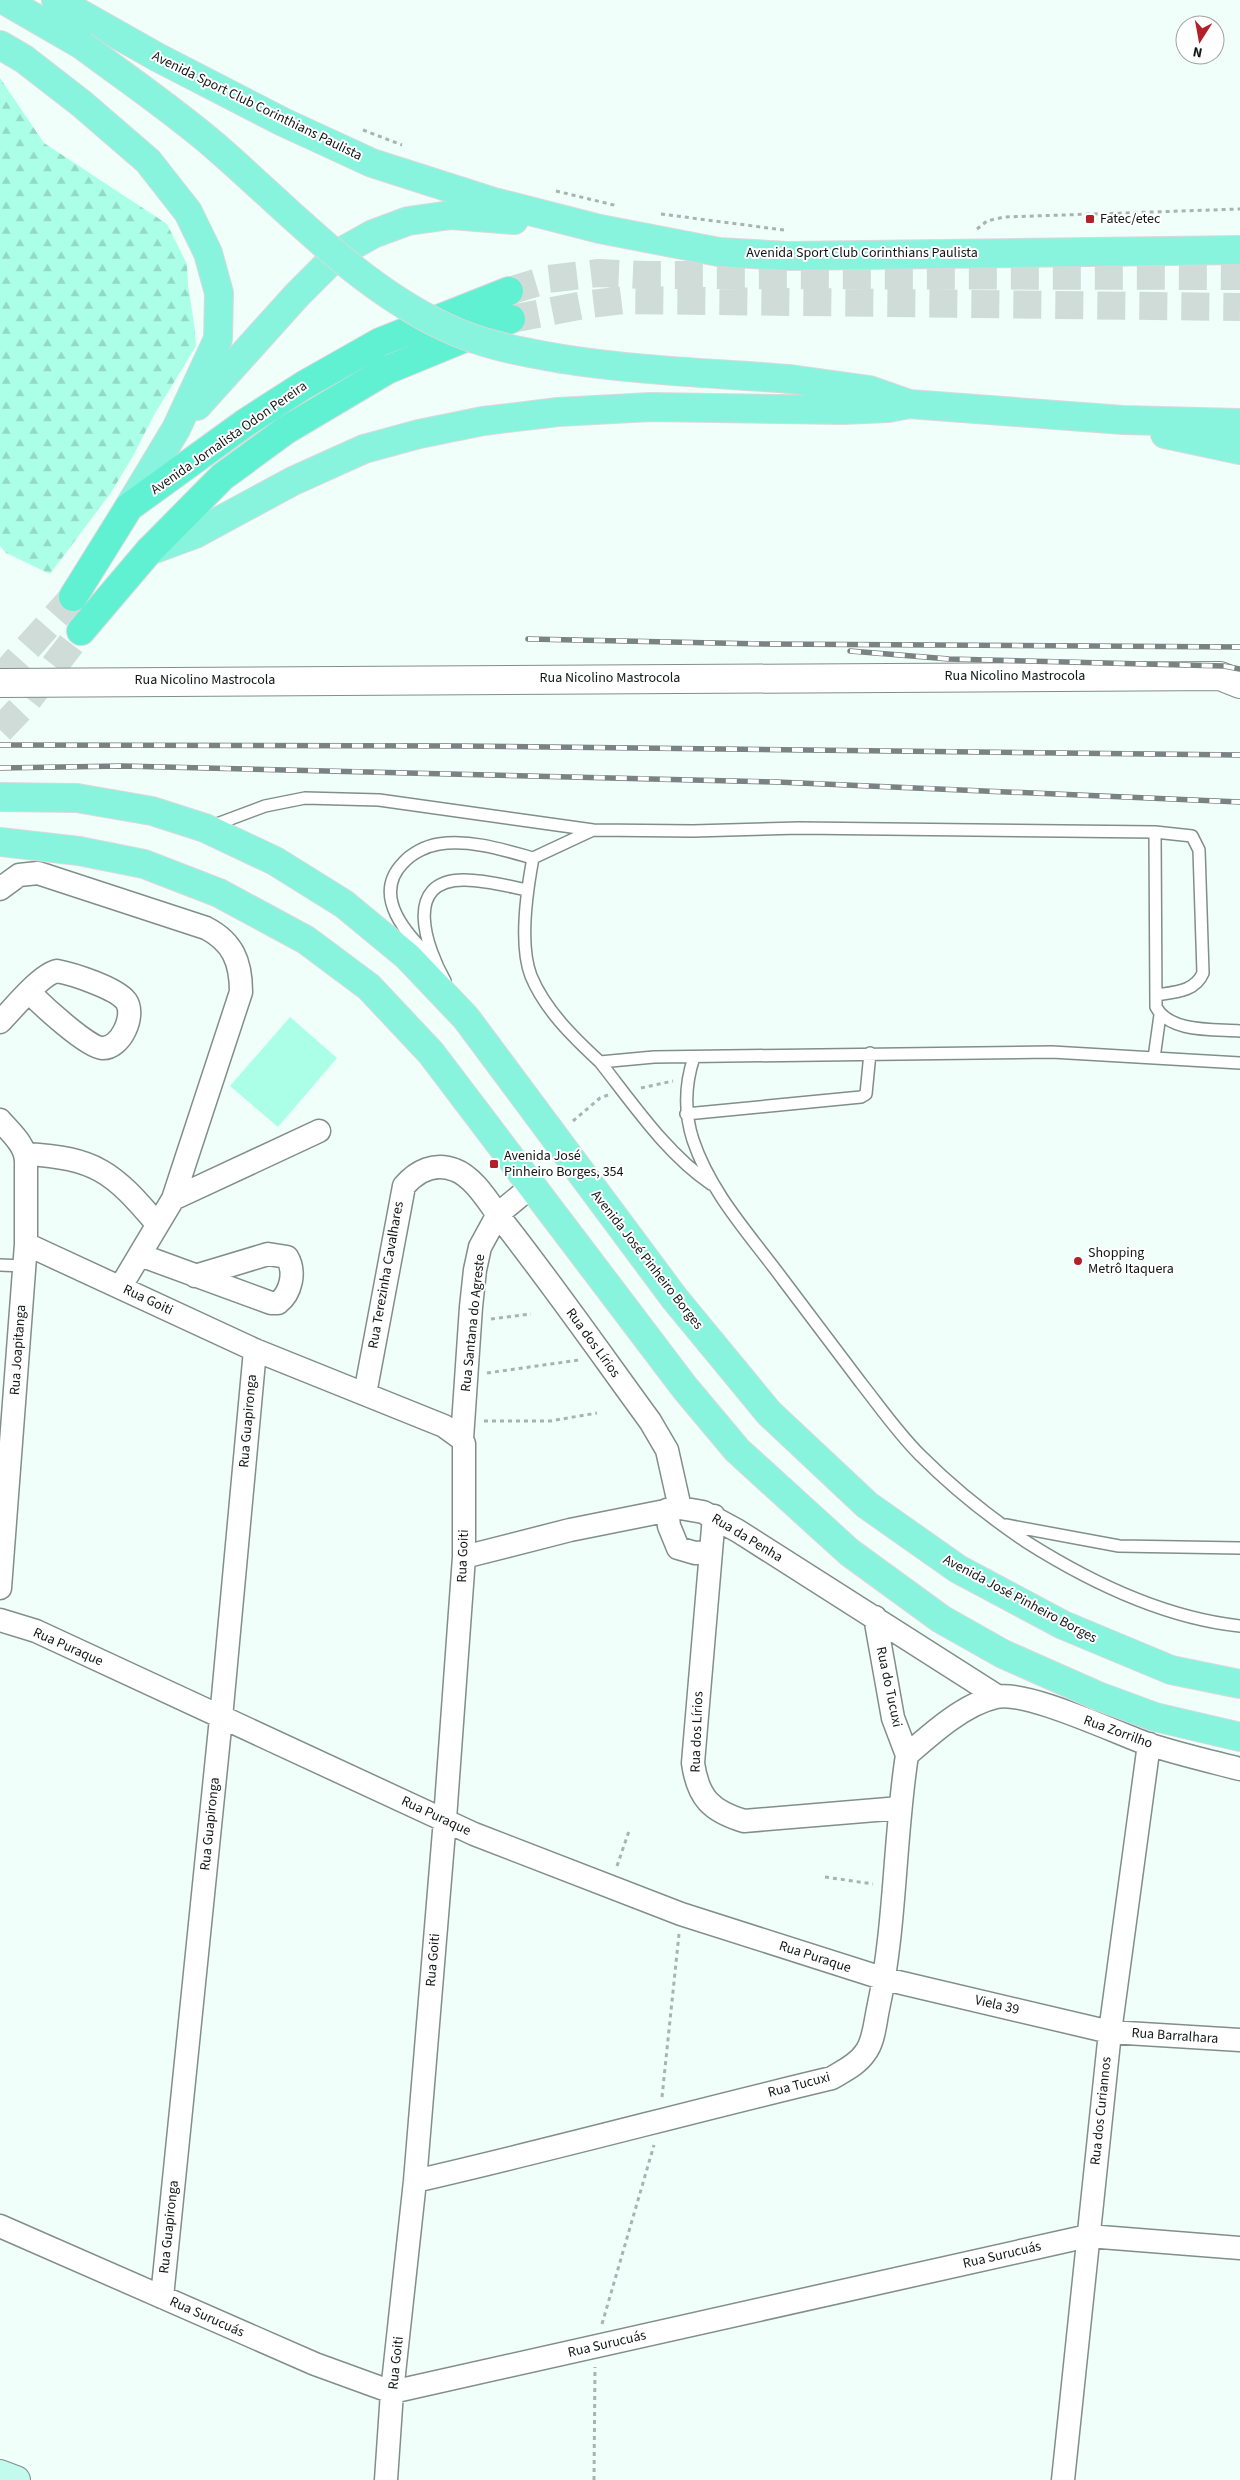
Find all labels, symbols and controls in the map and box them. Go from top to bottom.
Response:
north arrow [1175,15,1225,65]
text: N [1191,41,1204,62]
street label: Avenida Sport Club Corinthians Paulista [149,46,365,166]
place label: Fatec/etec [1100,209,1161,229]
marker: Fatec/etec [1084,213,1096,225]
street label: Avenida Sport Club Corinthians Paulista [746,243,978,263]
street label: Avenida Jornalista Odon Pereira [147,376,311,500]
street label: Rua Nicolino Mastrocola [945,666,1085,686]
street label: Rua Nicolino Mastrocola [540,668,680,688]
street label: Rua Nicolino Mastrocola [135,670,275,690]
place label: Avenida José Pinheiro Borges, 354 [504,1146,624,1182]
marker: Avenida José Pinheiro Borges, 354 [488,1158,500,1170]
street label: Avenida José Pinheiro Borges [586,1186,708,1334]
street label: Rua Terezinha Cavalhares [363,1200,409,1350]
place label: Shopping Metrô Itaquera [1088,1243,1174,1279]
street label: Rua Santana do Agreste [456,1253,490,1393]
marker: Shopping Metrô Itaquera [1072,1255,1084,1267]
street label: Rua Goiti [120,1280,176,1320]
street label: Rua Joapitanga [5,1304,31,1396]
street label: Rua dos Lírios [561,1304,625,1382]
street label: Rua Guapironga [234,1373,262,1469]
street label: Rua da Penha [708,1509,786,1567]
street label: Rua Goiti [452,1529,474,1583]
street label: Avenida José Pinheiro Borges [939,1550,1101,1648]
street label: Rua Puraque [30,1623,106,1671]
street label: Rua do Tucuxi [871,1645,907,1729]
street label: Rua dos Lírios [686,1691,708,1773]
street label: Rua Zorrilho [1081,1710,1155,1754]
street label: Rua Guapironga [195,1776,225,1872]
street label: Rua Puraque [398,1791,474,1841]
street label: Rua Goiti [421,1933,445,1987]
street label: Rua Puraque [776,1936,854,1978]
street label: Viela 39 [973,1990,1021,2020]
street label: Rua Barralhara [1131,2023,1219,2049]
street label: Rua dos Curiannos [1085,2056,1117,2166]
street label: Rua Tucuxi [766,2067,832,2103]
street label: Rua Guapironga [154,2179,184,2275]
street label: Rua Surucuás [961,2236,1043,2274]
street label: Rua Surucuás [166,2292,248,2342]
street label: Rua Surucuás [566,2325,648,2363]
street label: Rua Goiti [383,2335,409,2391]

